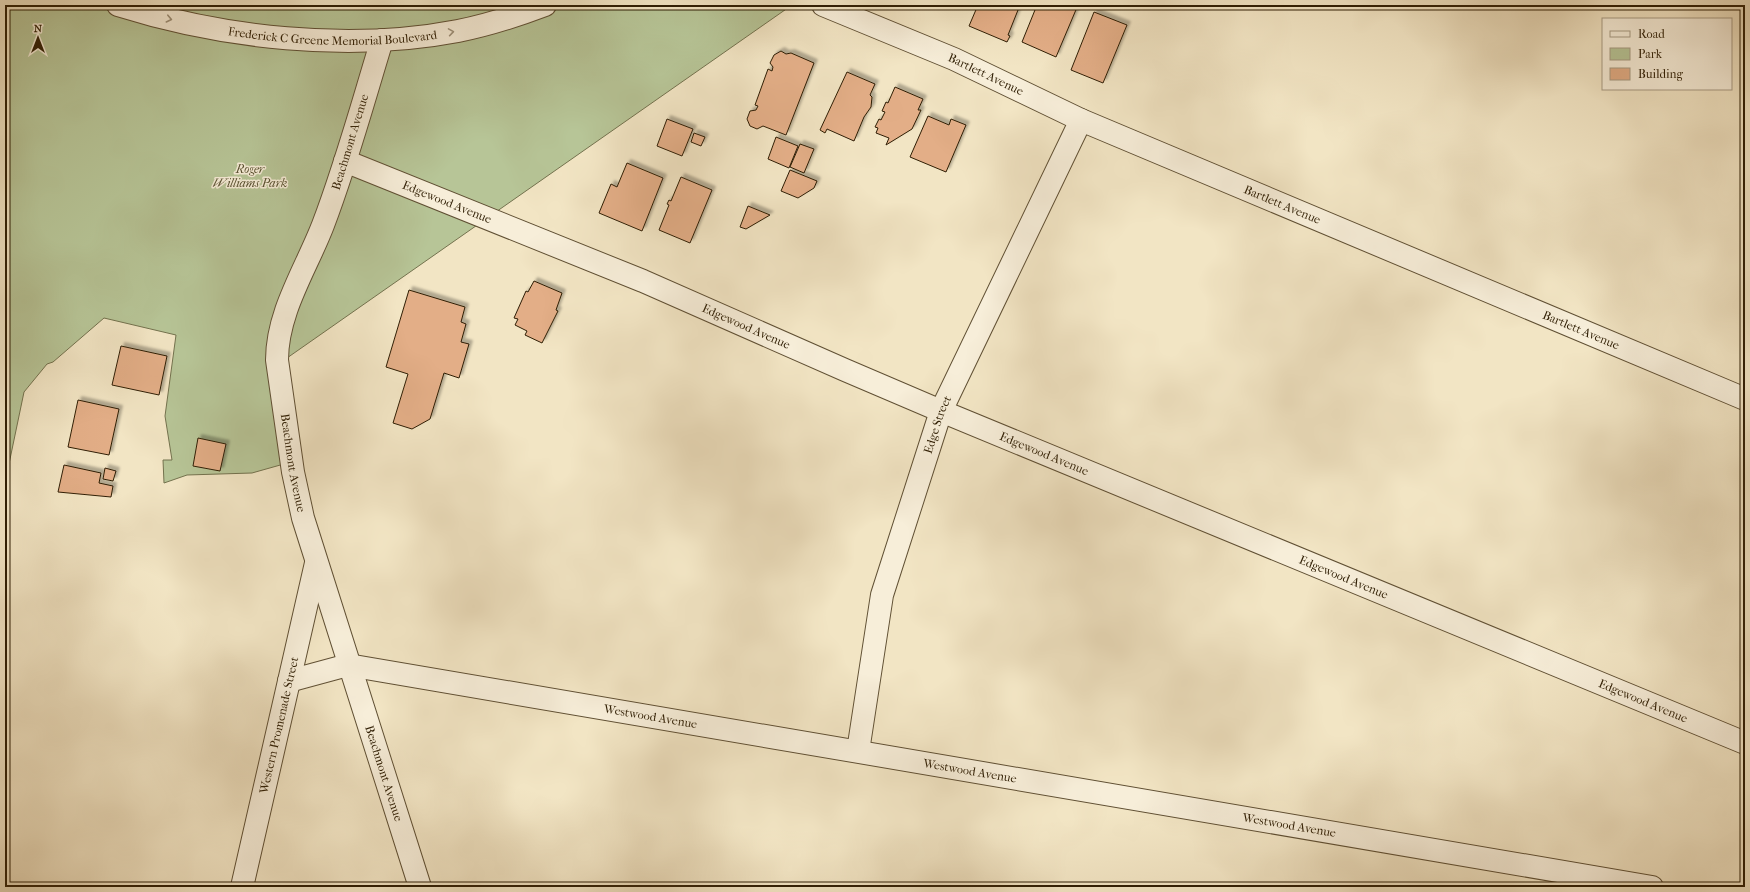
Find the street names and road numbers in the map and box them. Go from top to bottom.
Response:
street label: Frederick C Greene Memorial Boulevard [227,24,438,48]
street label: Bartlett Avenue [946,50,1026,98]
street label: Beachmont Avenue [329,92,371,192]
street label: Edgewood Avenue [400,178,494,226]
street label: Bartlett Avenue [1242,182,1323,227]
street label: Edgewood Avenue [700,301,792,352]
street label: Bartlett Avenue [1541,308,1622,352]
street label: Edge Street [921,393,955,455]
street label: Beachmont Avenue [278,413,309,513]
street label: Edgewood Avenue [998,429,1091,478]
street label: Edgewood Avenue [1297,553,1390,602]
street label: Western Promenade Street [256,655,302,796]
street label: Edgewood Avenue [1597,676,1690,726]
street label: Westwood Avenue [602,702,698,731]
street label: Beachmont Avenue [362,724,406,823]
street label: Westwood Avenue [921,756,1018,786]
street label: Westwood Avenue [1241,810,1337,840]

